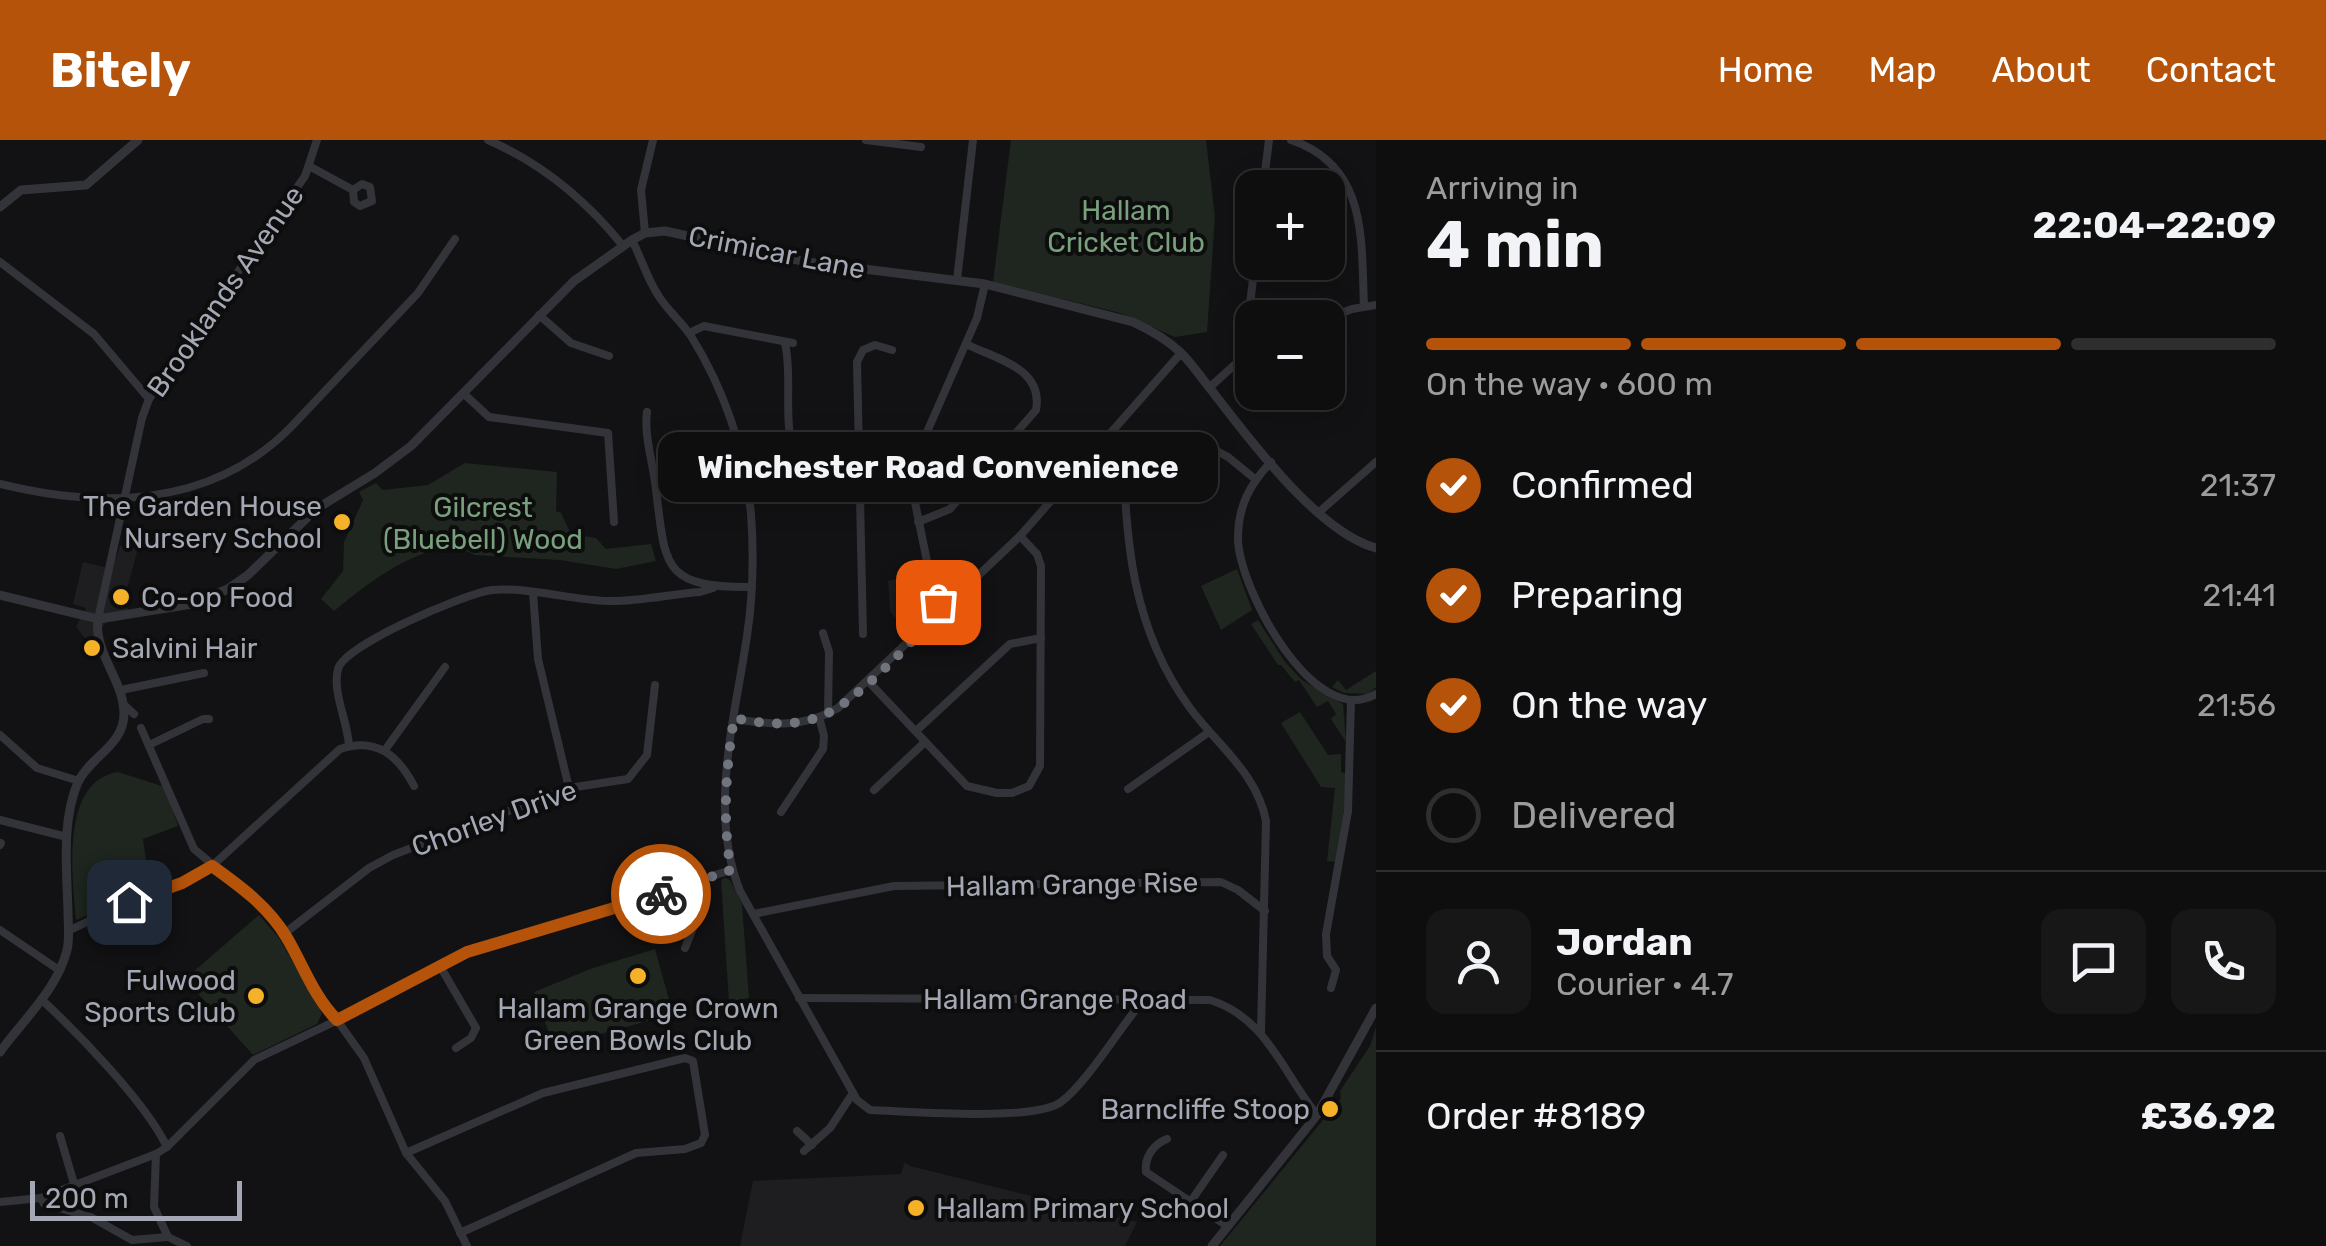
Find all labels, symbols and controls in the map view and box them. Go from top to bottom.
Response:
text: Bitely [50,42,191,99]
text: Home [1718,49,1814,91]
text: Map [1869,49,1937,91]
text: About [1992,49,2091,91]
text: Contact [2146,49,2276,91]
text: Arriving in [1426,169,1578,207]
map controls [1235,170,1345,410]
button: + [1235,170,1345,280]
street label: Brooklands Avenue [140,179,311,403]
park label: Hallam Cricket Club [1047,194,1205,259]
text: 22:04–22:09 [2032,202,2276,248]
text: 4 min [1426,206,1604,283]
street label: Crimicar Lane [686,219,868,286]
button: − [1235,300,1345,410]
text: On the way · 600 m [1426,365,1713,403]
callout: Winchester Road Convenience [658,432,1218,502]
text: Winchester Road Convenience [697,448,1179,486]
icon: check [1426,458,1481,513]
text: Confirmed [1511,462,1694,508]
text: 21:37 [2200,466,2276,504]
place label: The Garden House Nursery School [83,490,322,555]
park label: Gilcrest (Bluebell) Wood [383,491,583,556]
marker: The Garden House Nursery School [331,511,353,533]
pin [896,560,981,645]
icon: check [1426,568,1481,623]
text: Preparing [1511,572,1684,618]
icon: bag [911,575,966,630]
text: 21:41 [2202,576,2276,614]
place label: Co-op Food [141,581,294,614]
marker: Co-op Food [110,586,132,608]
place label: Salvini Hair [112,632,258,665]
marker: Salvini Hair [81,637,103,659]
icon: check [1426,678,1481,733]
text: On the way [1511,682,1707,728]
text: 21:56 [2197,686,2276,724]
street label: Chorley Drive [407,773,581,864]
text: Delivered [1511,792,1676,838]
courier [611,844,711,944]
pin [87,860,172,945]
street label: Hallam Grange Rise [945,866,1199,903]
icon: bike [634,867,689,922]
icon: home [102,875,157,930]
button: person [1426,909,1531,1014]
button: chat [2041,909,2146,1014]
button: phone [2171,909,2276,1014]
text: Jordan [1556,919,1693,965]
place label: Fulwood Sports Club [84,964,236,1029]
marker: Hallam Grange Crown Green Bowls Club [627,965,649,987]
text: Courier · 4.7 [1556,965,1733,1003]
street label: Hallam Grange Road [923,983,1187,1016]
marker: Fulwood Sports Club [245,985,267,1007]
place label: Hallam Grange Crown Green Bowls Club [497,992,779,1057]
place label: Barncliffe Stoop [1100,1093,1310,1126]
text: Order #8189 [1426,1093,1646,1139]
text: £36.92 [2140,1093,2276,1139]
marker: Barncliffe Stoop [1319,1098,1341,1120]
scale bar [30,1176,242,1220]
text: 200 m [45,1182,129,1215]
place label: Hallam Primary School [936,1192,1229,1225]
marker: Hallam Primary School [905,1197,927,1219]

